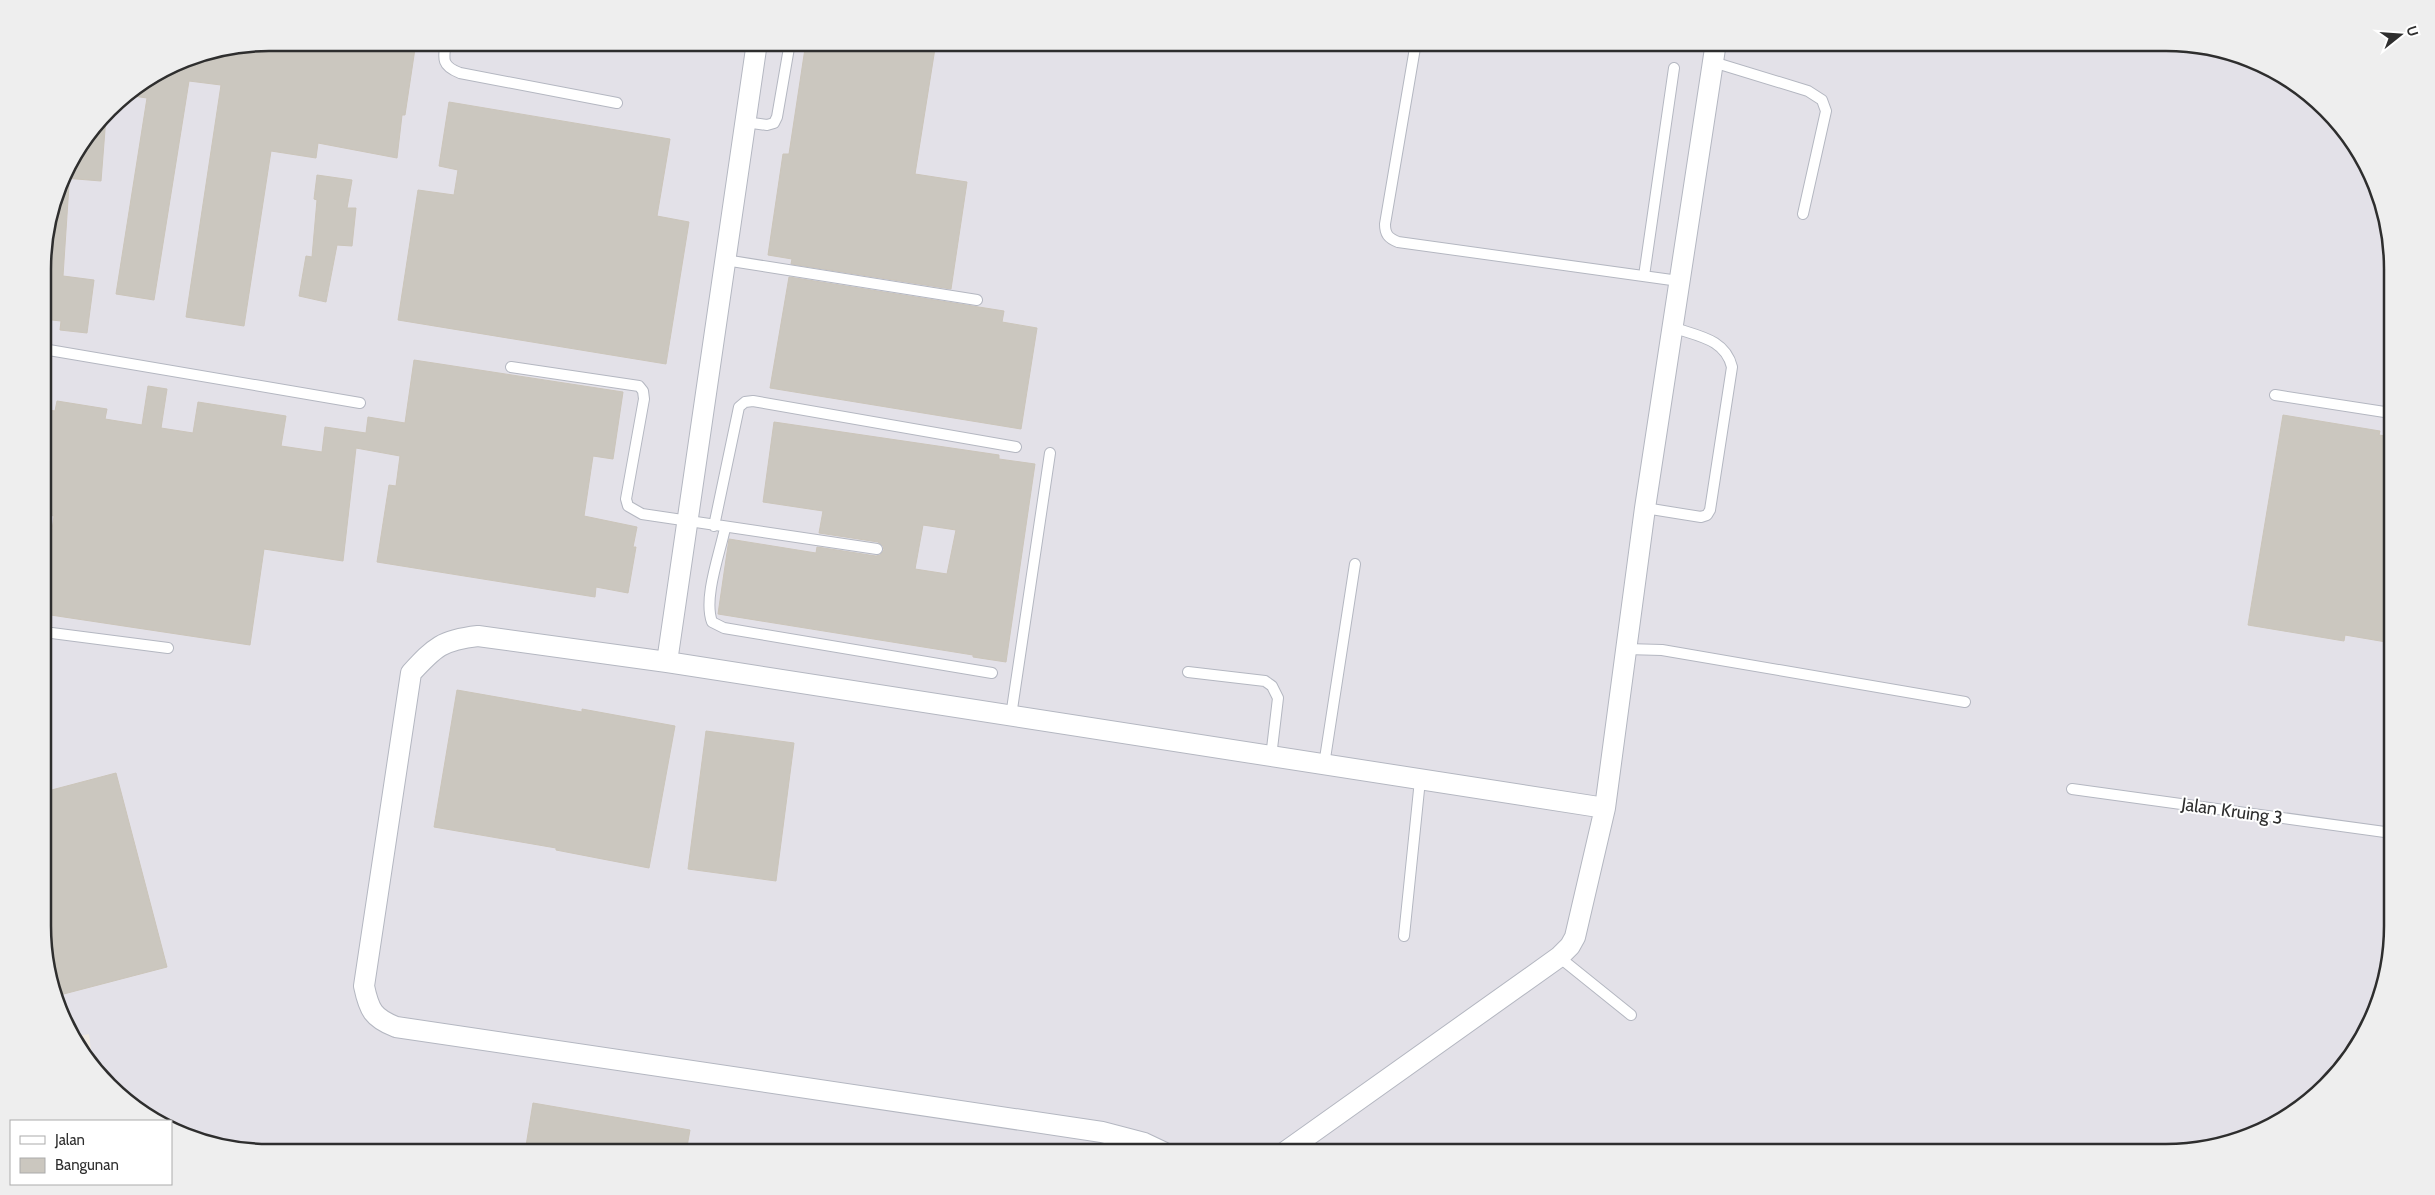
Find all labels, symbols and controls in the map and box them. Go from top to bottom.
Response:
north arrow [2375,10,2425,60]
text: U [2402,24,2423,39]
street label: Jalan Kruing 3 [2179,793,2284,829]
legend [10,1120,172,1185]
text: Jalan [54,1131,85,1149]
text: Bangunan [55,1156,119,1174]

